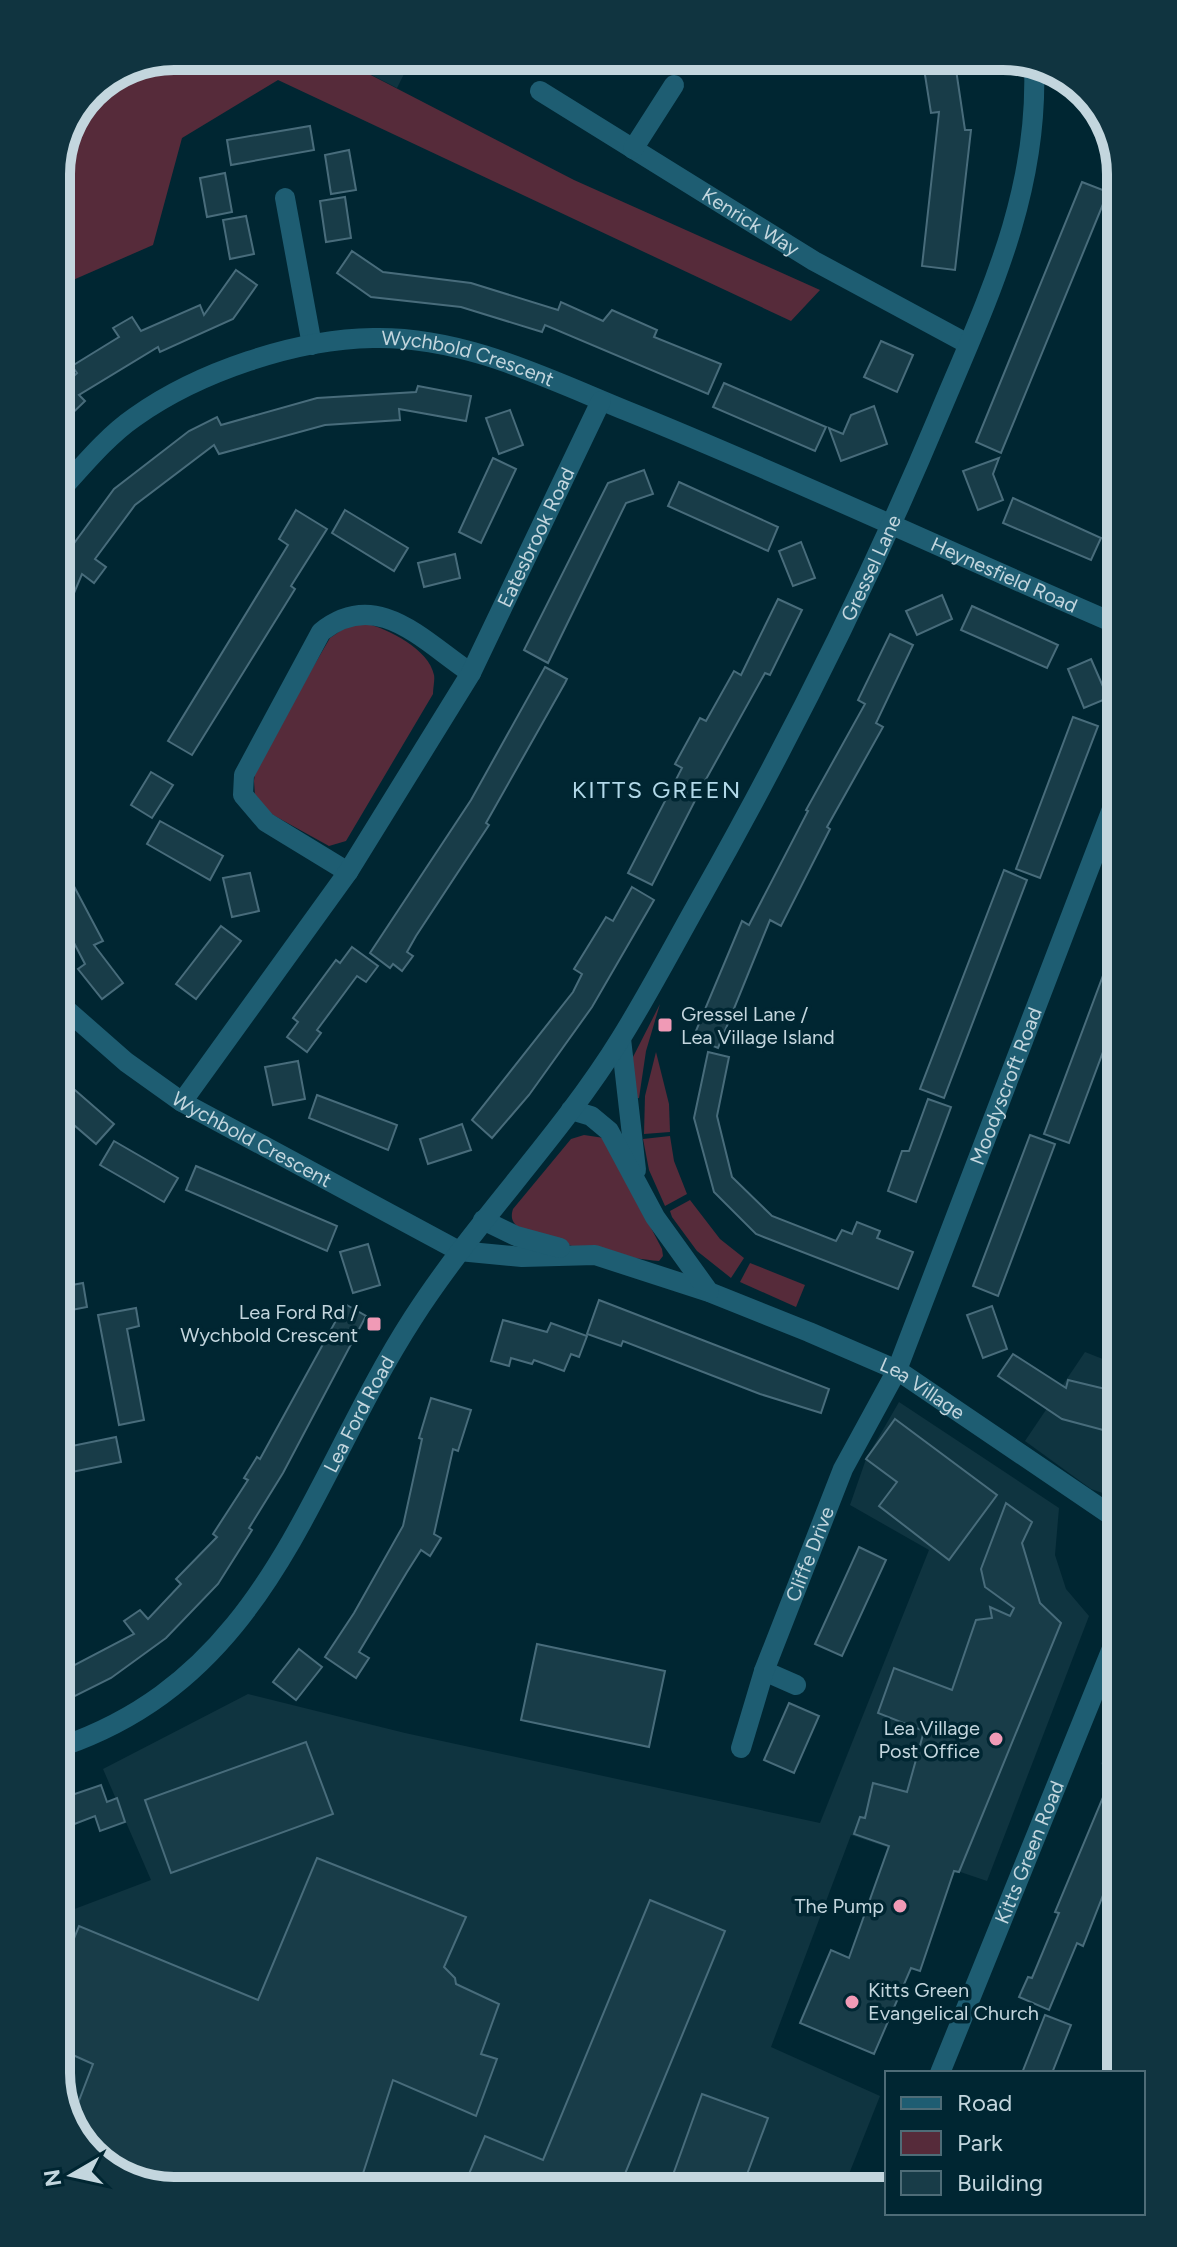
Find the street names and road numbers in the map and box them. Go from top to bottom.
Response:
street label: Kenrick Way [698,183,804,261]
street label: Wychbold Crescent [381,326,558,391]
street label: Eatesbrook Road [492,463,580,611]
street label: Gressel Lane [836,511,906,625]
street label: Heynesfield Road [927,532,1081,618]
street label: Moodyscroft Road [965,1004,1047,1168]
street label: Wychbold Crescent [167,1087,336,1192]
street label: Lea Ford Road [318,1352,399,1477]
street label: Lea Village [876,1352,970,1425]
street label: Cliffe Drive [780,1503,839,1605]
street label: Kitts Green Road [990,1777,1069,1927]

